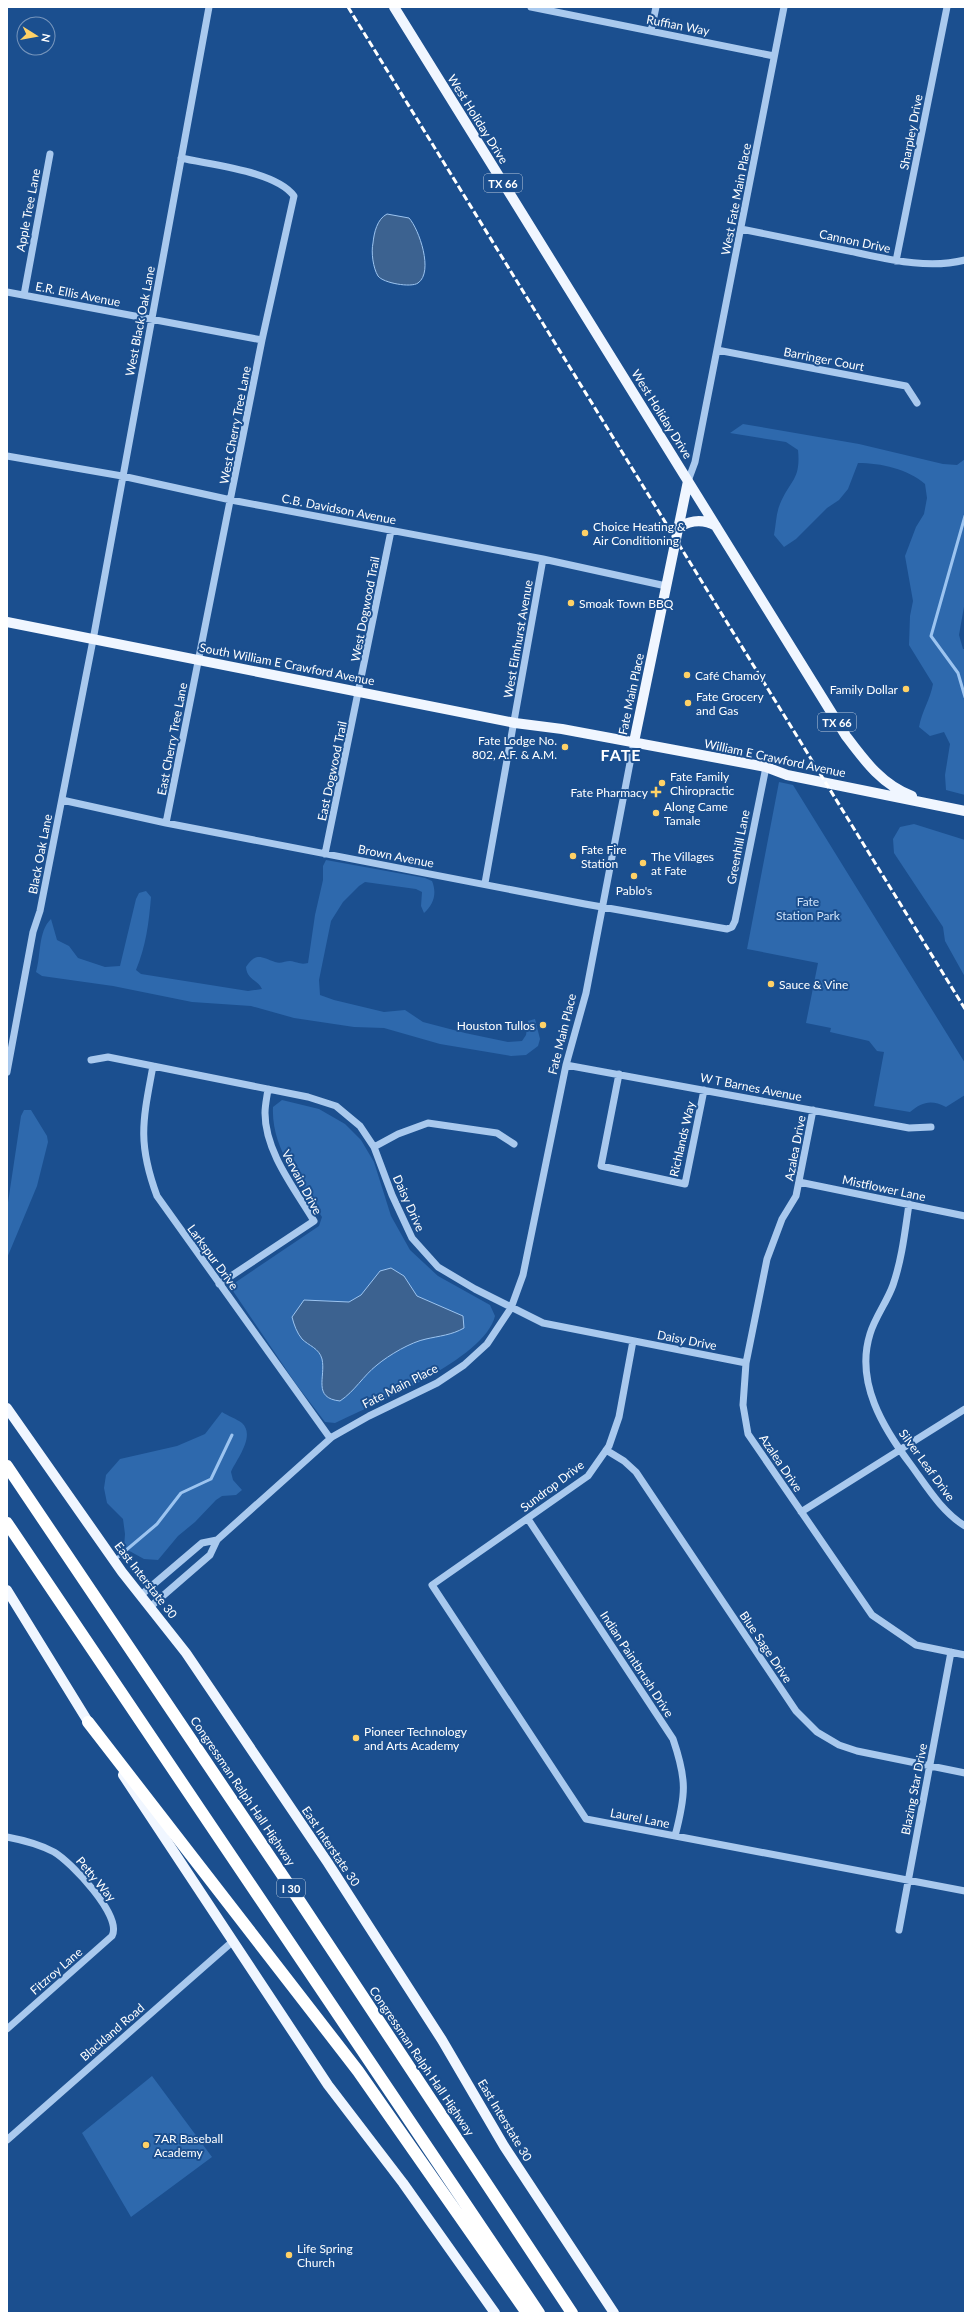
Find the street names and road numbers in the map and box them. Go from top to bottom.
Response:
street label: Ruffian Way [645,12,712,39]
street label: West Holiday Drive [445,72,511,166]
street label: Sharpley Drive [896,93,926,171]
street label: West Fate Main Place [718,142,754,256]
street label: Apple Tree Lane [13,167,43,253]
road number: TX 66 [484,174,522,192]
street label: Cannon Drive [818,226,892,256]
street label: West Black Oak Lane [122,265,158,377]
street label: E.R. Ellis Avenue [34,278,122,310]
street label: Barringer Court [782,344,866,374]
street label: West Cherry Tree Lane [216,365,254,485]
street label: West Holiday Drive [629,367,695,461]
street label: C.B. Davidson Avenue [281,491,397,527]
street label: West Dogwood Trail [347,555,383,663]
street label: West Elmhurst Avenue [500,579,536,699]
street label: South William E Crawford Avenue [198,640,376,688]
street label: Fate Main Place [615,652,647,736]
street label: East Cherry Tree Lane [154,681,190,797]
road number: TX 66 [818,713,856,731]
street label: East Dogwood Trail [314,720,350,822]
street label: William E Crawford Avenue [703,736,847,780]
street label: Greenhill Lane [723,808,753,886]
street label: Black Oak Lane [25,813,55,895]
street label: Brown Avenue [357,841,435,871]
street label: Fate Main Place [545,992,579,1076]
street label: W T Barnes Avenue [699,1070,803,1104]
street label: Richlands Way [666,1099,698,1178]
street label: Azalea Drive [781,1114,809,1182]
street label: Vervain Drive [279,1147,325,1217]
street label: Daisy Drive [390,1172,428,1234]
street label: Mistflower Lane [841,1172,927,1204]
street label: Larkspur Drive [184,1221,242,1293]
street label: Daisy Drive [656,1327,718,1353]
street label: Fate Main Place [360,1360,440,1412]
street label: Silver Leaf Drive [896,1426,958,1504]
street label: Azalea Drive [756,1431,806,1495]
street label: Sundrop Drive [517,1457,587,1515]
street label: East Interstate 30 [111,1539,181,1621]
street label: Indian Paintbrush Drive [597,1608,677,1720]
street label: Blue Sage Drive [737,1608,795,1686]
street label: Congressman Ralph Hall Highway [187,1714,299,1869]
street label: Blazing Star Drive [898,1742,930,1836]
street label: East Interstate 30 [299,1803,363,1889]
street label: Laurel Lane [609,1805,671,1831]
street label: Petty Way [73,1854,120,1905]
road number: I 30 [277,1879,305,1897]
street label: Fitzroy Lane [27,1944,85,1998]
street label: Congressman Ralph Hall Highway [366,1984,478,2139]
street label: Blackland Road [77,2000,147,2064]
street label: East Interstate 30 [475,2076,535,2164]

